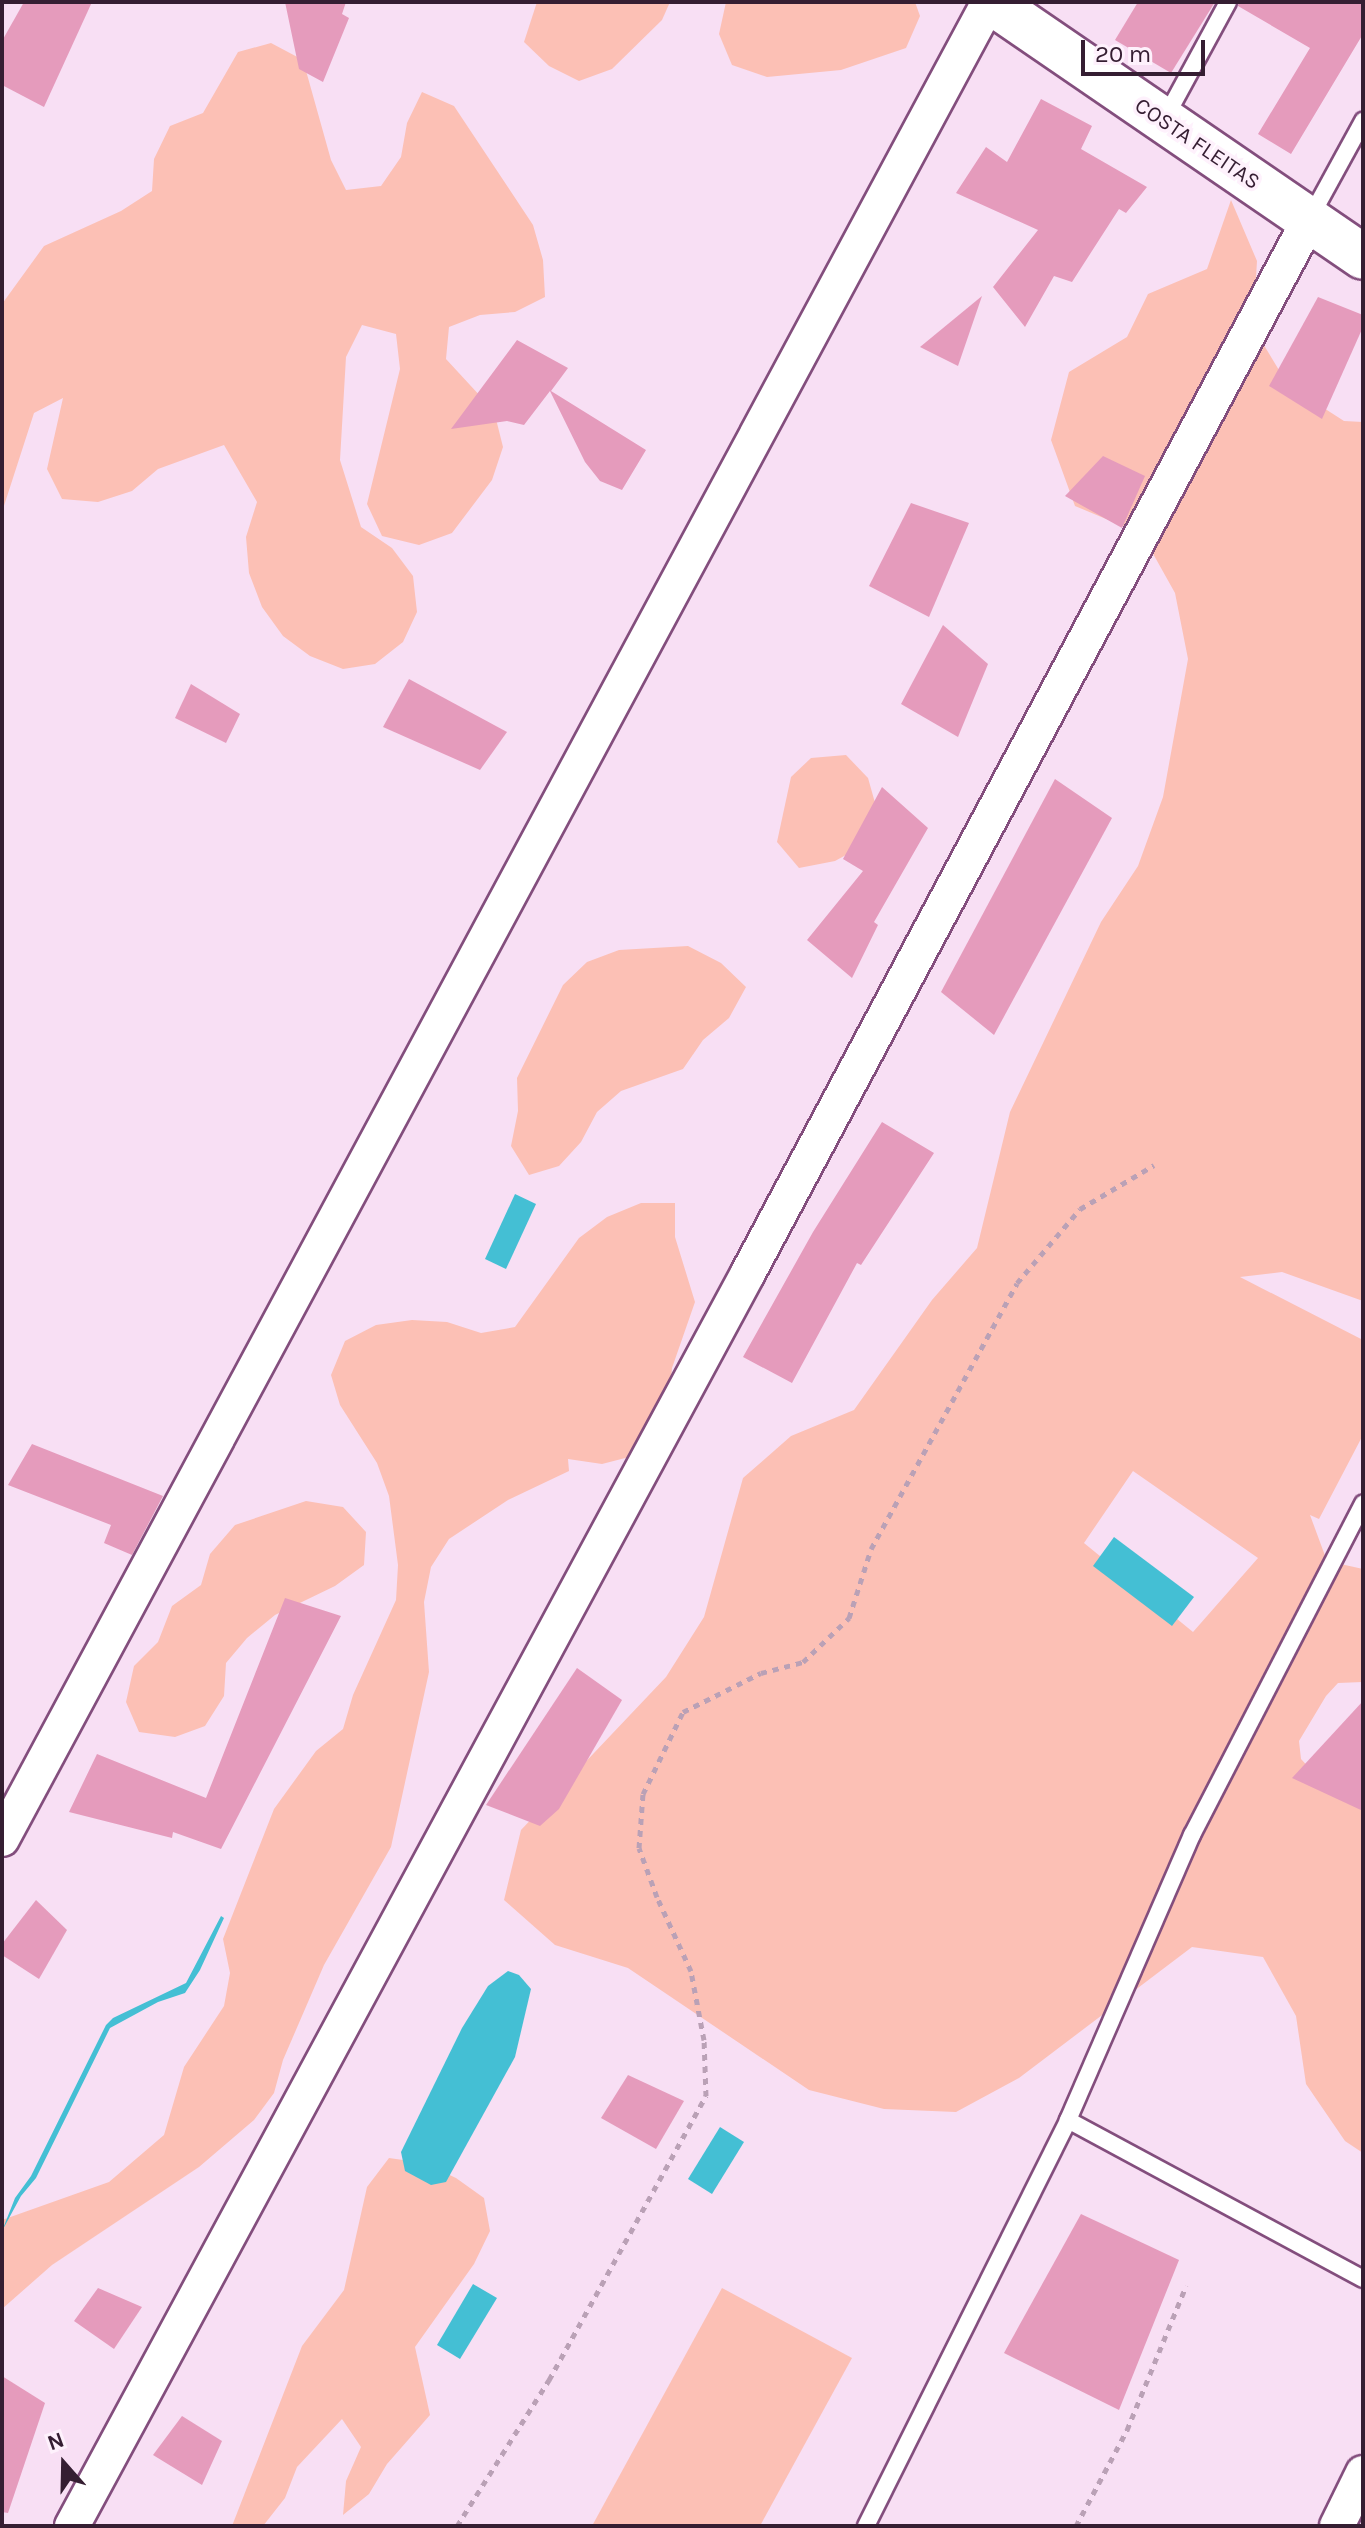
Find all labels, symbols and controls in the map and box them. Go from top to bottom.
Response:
scale bar [1085,24,1209,74]
text: 20 m [1095,40,1151,68]
street label: COSTA FLEITAS [1129,92,1265,196]
north arrow [24,2424,104,2504]
text: N [44,2427,68,2456]

